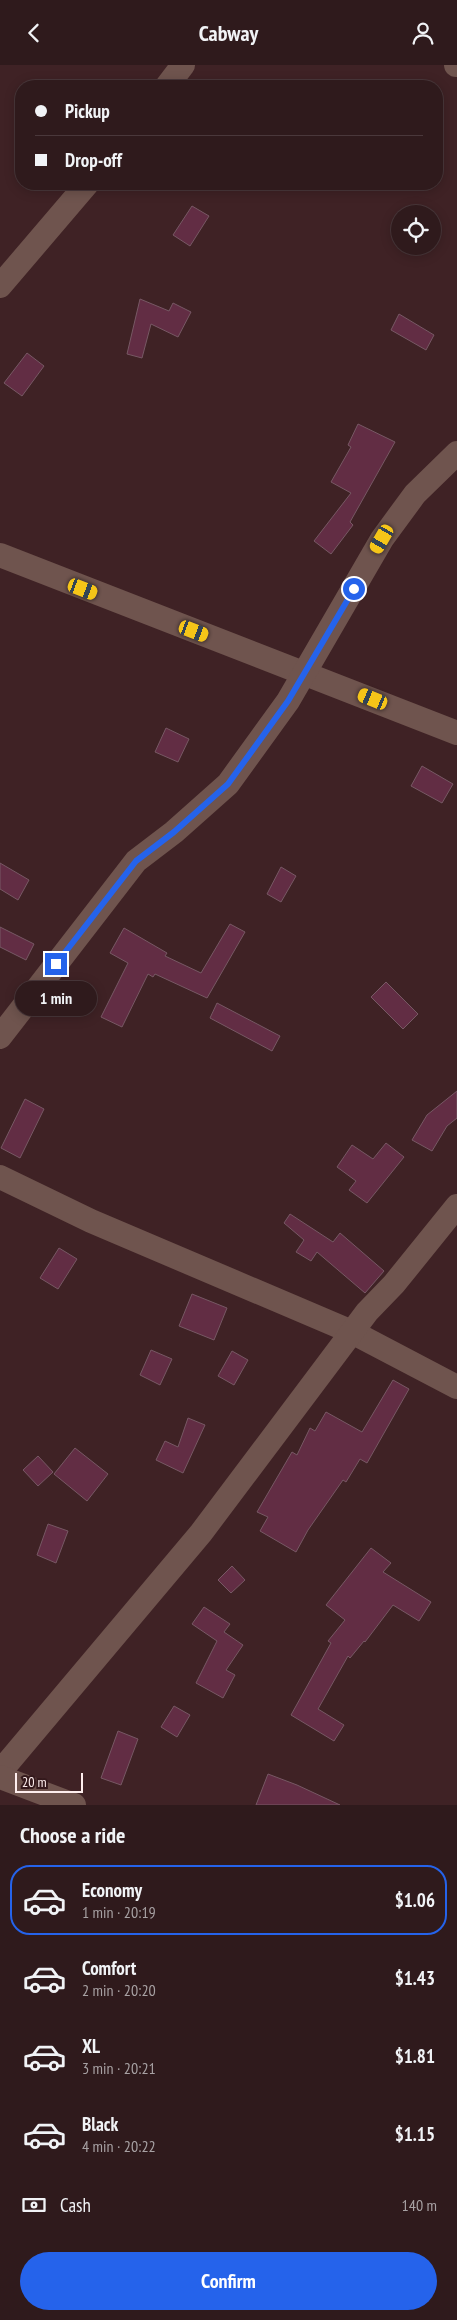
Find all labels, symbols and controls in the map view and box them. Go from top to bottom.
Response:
icon: back [20,19,48,47]
text: Cabway [199,19,258,47]
icon: person [409,19,437,47]
text: Pickup [65,99,110,123]
text: Drop-off [65,148,122,172]
map controls [391,205,441,255]
button: locate [391,205,441,255]
car [368,522,395,556]
car [66,577,99,601]
route start [343,578,365,600]
car [177,619,210,643]
car [356,686,389,712]
route end [45,953,67,975]
callout: 1 min [15,981,97,1017]
text: 1 min [40,988,72,1008]
scale bar [15,1770,82,1793]
text: 20 m [22,1773,47,1791]
text: Choose a ride [20,1821,125,1849]
icon: car [22,1878,67,1923]
text: Economy [82,1878,142,1902]
text: $1.06 [395,1888,435,1912]
text: 1 min · 20:19 [82,1902,156,1922]
icon: car [22,1956,67,2001]
text: Comfort [82,1956,136,1980]
text: $1.43 [395,1966,435,1990]
text: 2 min · 20:20 [82,1980,156,2000]
icon: car [22,2034,67,2079]
text: XL [82,2034,100,2058]
text: $1.81 [395,2044,435,2068]
text: 3 min · 20:21 [82,2058,156,2078]
icon: car [22,2112,67,2157]
text: Black [82,2112,118,2136]
text: $1.15 [395,2122,435,2146]
text: 4 min · 20:22 [82,2136,156,2156]
icon: cash [20,2191,48,2219]
text: Cash [60,2193,91,2217]
text: 140 m [402,2195,437,2215]
button: Confirm [20,2252,437,2310]

